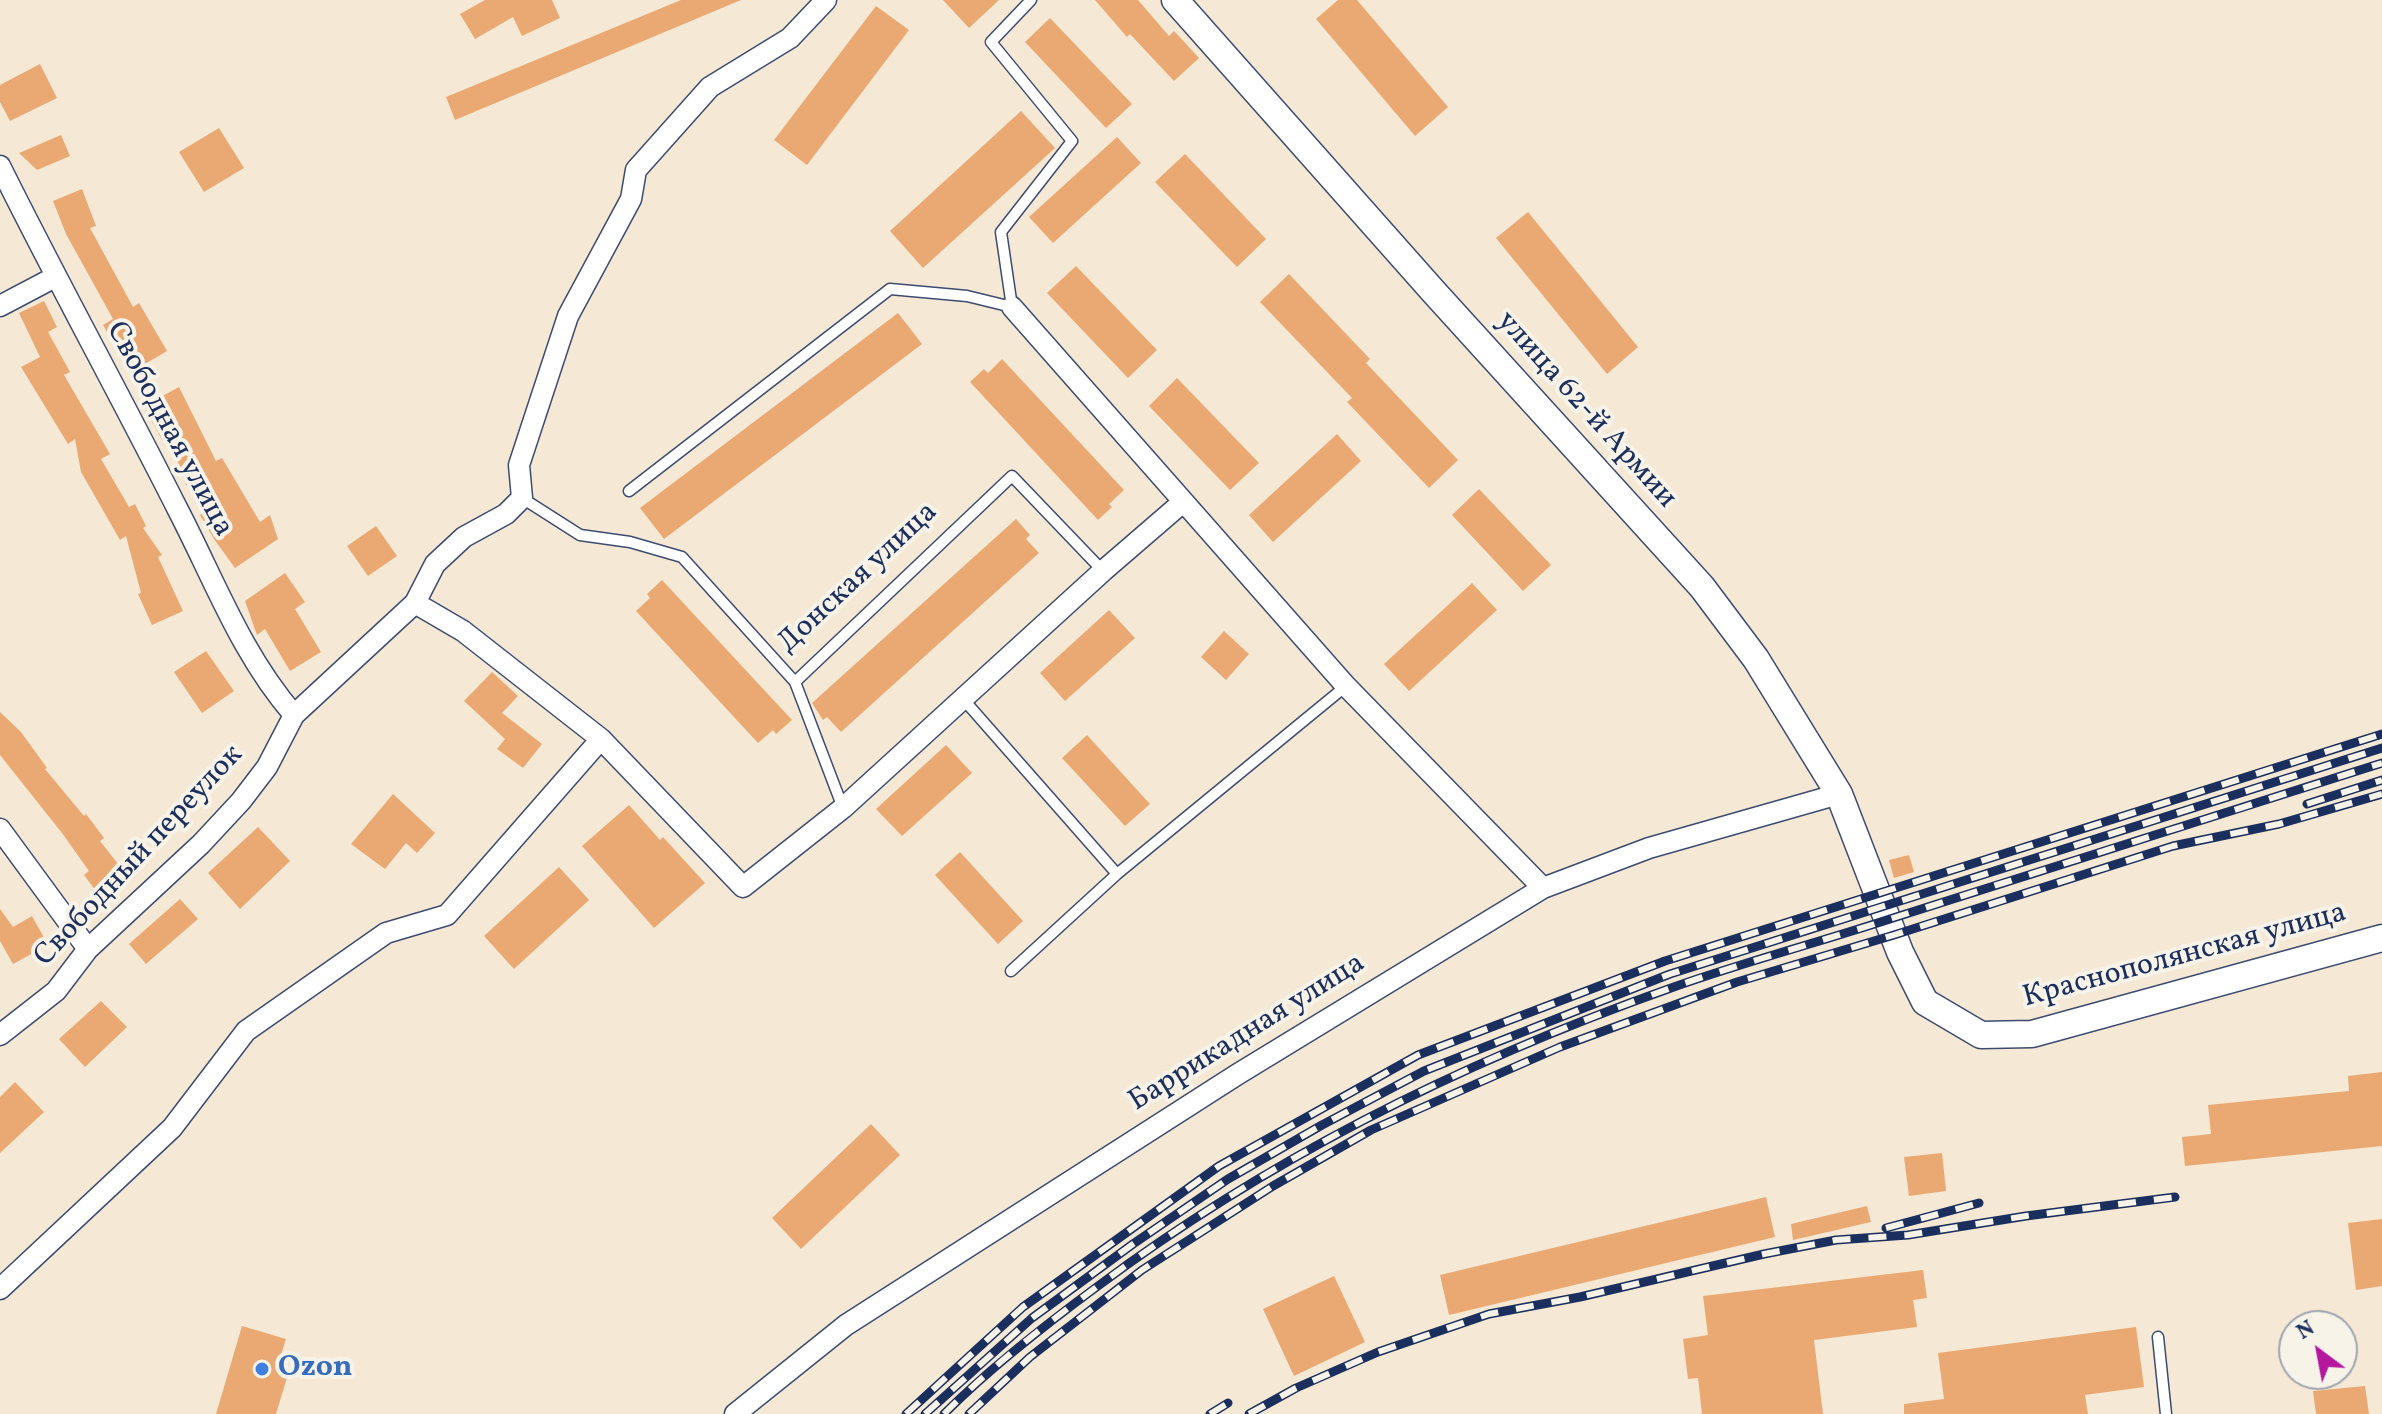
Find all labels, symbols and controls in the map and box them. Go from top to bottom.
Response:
street label: улица 62-й Армии [1487,305,1683,517]
street label: Свободная улица [96,317,240,543]
street label: Донская улица [772,496,946,662]
street label: Свободный переулок [28,739,252,975]
street label: Краснополянская улица [2019,896,2351,1018]
street label: Баррикадная улица [1123,947,1373,1121]
north arrow [2278,1310,2358,1390]
text: N [2291,1314,2321,1348]
place label: Ozon [278,1351,352,1387]
marker: Ozon [253,1360,271,1378]

